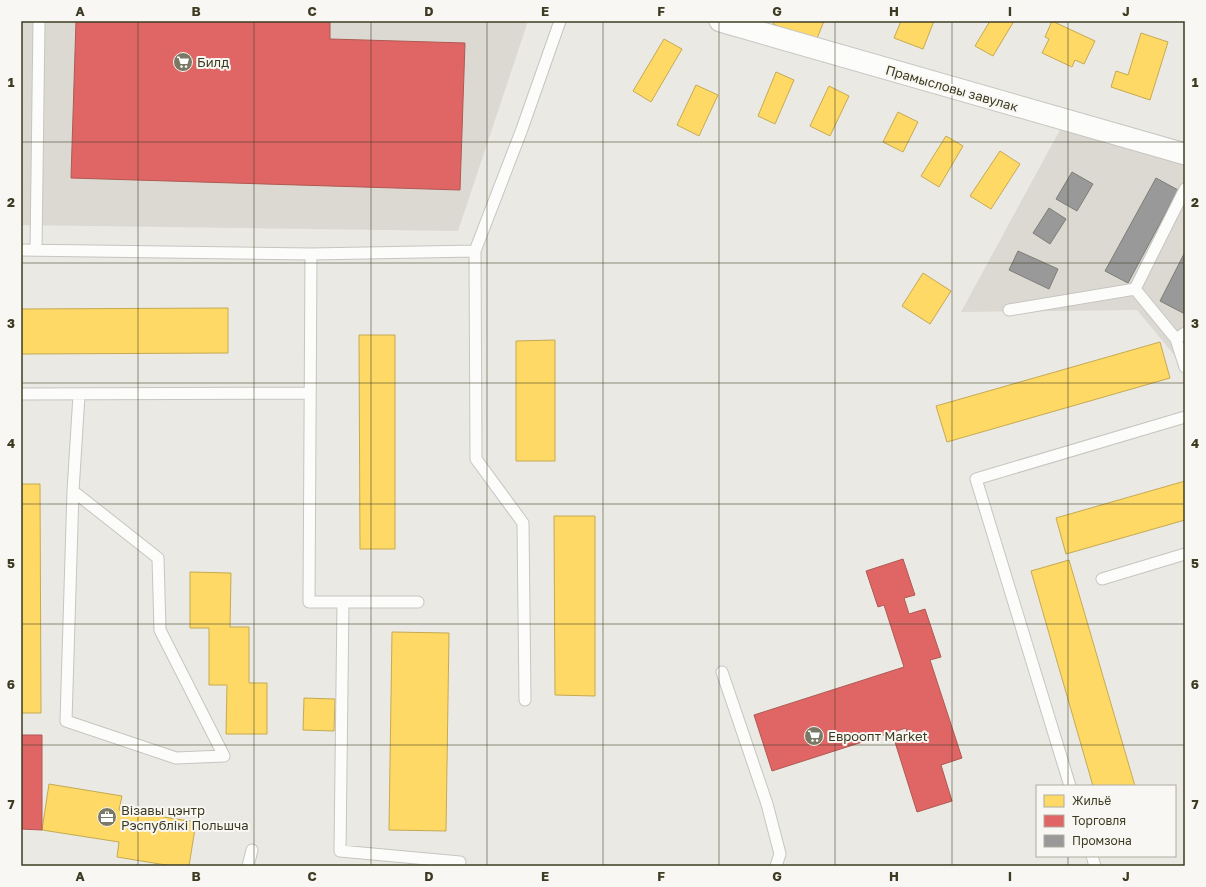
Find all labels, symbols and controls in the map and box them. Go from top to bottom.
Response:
text: A [75,3,85,19]
text: B [191,3,201,19]
text: C [307,3,317,19]
text: D [424,3,434,19]
text: E [541,3,549,19]
text: F [657,3,665,19]
text: G [772,3,782,19]
text: H [889,3,899,19]
text: I [1008,3,1012,19]
text: J [1122,3,1130,19]
supermarket icon: Билд [172,51,194,73]
place label: Билд [197,54,229,70]
street label: Прамысловы завулак [884,61,1021,115]
text: 1 [8,74,15,90]
text: 1 [1192,74,1199,90]
text: 2 [7,194,15,210]
text: 2 [1191,194,1199,210]
text: 3 [7,315,15,331]
text: 3 [1191,315,1199,331]
text: 4 [7,435,15,451]
text: 4 [1191,435,1199,451]
text: 5 [7,555,15,571]
text: 5 [1191,555,1199,571]
text: 6 [7,676,15,692]
text: 6 [1191,676,1199,692]
supermarket icon: Евроопт Market [803,725,825,747]
place label: Евроопт Market [828,728,928,744]
legend [1036,785,1176,857]
text: Жильё [1072,793,1111,808]
text: 7 [7,796,15,812]
text: 7 [1191,796,1199,812]
place label: Візавы цэнтр Рэспублікі Польшча [121,802,248,833]
office icon: Візавы цэнтр Рэспублікі Польшча [96,806,118,828]
text: Торговля [1072,813,1126,828]
text: Промзона [1072,833,1132,848]
text: A [75,868,85,884]
text: B [191,868,201,884]
text: C [307,868,317,884]
text: D [424,868,434,884]
text: E [541,868,549,884]
text: F [657,868,665,884]
text: G [772,868,782,884]
text: H [889,868,899,884]
text: I [1008,868,1012,884]
text: J [1122,868,1130,884]

